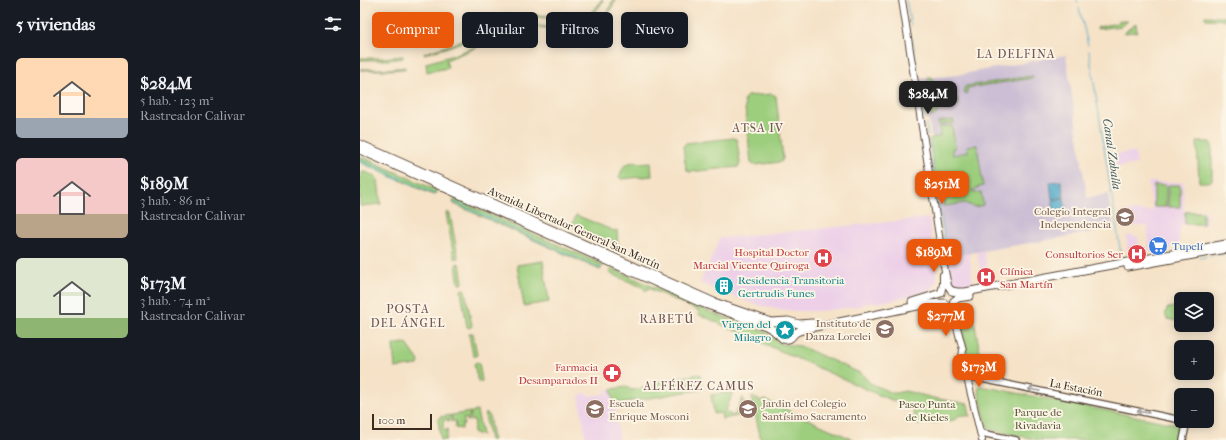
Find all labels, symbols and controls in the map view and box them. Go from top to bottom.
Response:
chip: Comprar [372,12,454,48]
chip: Alquilar [462,12,538,48]
chip: Filtros [546,12,613,48]
chip: Nuevo [621,12,688,48]
icon: filters [322,13,344,35]
text: 5 viviendas [16,14,95,34]
district label: LA DELFINA [976,47,1056,61]
text: $284M [140,73,192,93]
icon: home [48,74,96,122]
pin: $284M [900,81,956,115]
text: $284M [908,86,948,101]
text: 5 hab. · 123 m² [140,93,213,108]
text: Rastreador Calivar [140,108,245,123]
water label: Canal Zaballa [1100,118,1124,190]
district label: ATSA IV [731,121,784,135]
pin: $251M [914,171,970,205]
text: $189M [140,173,188,193]
icon: home [48,174,96,222]
text: $251M [924,176,960,191]
street label: Avenida Libertador General San Martín [485,184,663,272]
text: 3 hab. · 86 m² [140,193,210,208]
place label: Colegio Integral Independencia [1034,205,1112,231]
school or university icon: Colegio Integral Independencia [1114,206,1136,228]
text: Rastreador Calivar [140,208,245,223]
supermarket icon: Tupelí [1147,235,1169,257]
pin: $189M [906,239,962,273]
place label: Tupelí [1172,240,1204,253]
hospital icon: Consultorios Ser [1126,243,1148,265]
text: $189M [915,244,953,259]
place label: Hospital Doctor Marcial Vicente Quiroga [693,246,810,272]
hospital icon: Hospital Doctor Marcial Vicente Quiroga [812,247,834,269]
place label: Consultorios Ser [1045,248,1123,261]
place label: Clínica San Martín [1000,265,1054,291]
hospital icon: Clínica San Martín [975,266,997,288]
text: $173M [140,273,186,293]
icon: home [48,274,96,322]
place label: Residencia Transitoria Gertrudis Funes [738,274,845,300]
building icon: Residencia Transitoria Gertrudis Funes [713,275,735,297]
map controls [1174,292,1214,428]
button: layers [1174,292,1214,332]
text: 3 hab. · 74 m² [140,293,210,308]
district label: POSTA DEL ÁNGEL [371,302,445,330]
pin: $277M [918,303,974,337]
text: Rastreador Calivar [140,308,245,323]
text: $277M [927,308,965,323]
district label: RABETÚ [640,311,694,326]
place label: Instituto de Danza Lorelei [805,317,872,343]
place label: Virgen del Milagro [720,318,771,344]
school or university icon: Instituto de Danza Lorelei [874,318,896,340]
place icon: Virgen del Milagro [774,319,796,341]
button: + [1174,340,1214,380]
pin: $173M [951,354,1007,388]
text: $173M [961,359,997,374]
place label: Farmacia Desamparados II [518,361,599,387]
pharmacy icon: Farmacia Desamparados II [601,362,623,384]
street label: La Estación [1048,376,1104,400]
district label: ALFÉREZ CAMUS [643,378,754,393]
one-way arrow [1028,385,1041,393]
button: − [1174,388,1214,428]
place label: Escuela Enrique Mosconi [609,397,690,423]
place label: Jardin del Colegio Santísimo Sacramento [761,397,867,423]
school or university icon: Escuela Enrique Mosconi [584,398,606,420]
school or university icon: Jardin del Colegio Santísimo Sacramento [737,398,759,420]
park label: Paseo Punta de Rieles [898,398,957,424]
park label: Parque de Rivadavia [1014,406,1062,432]
one-way arrow [1137,408,1150,416]
scale bar [372,412,432,431]
text: 100 m [378,414,406,427]

